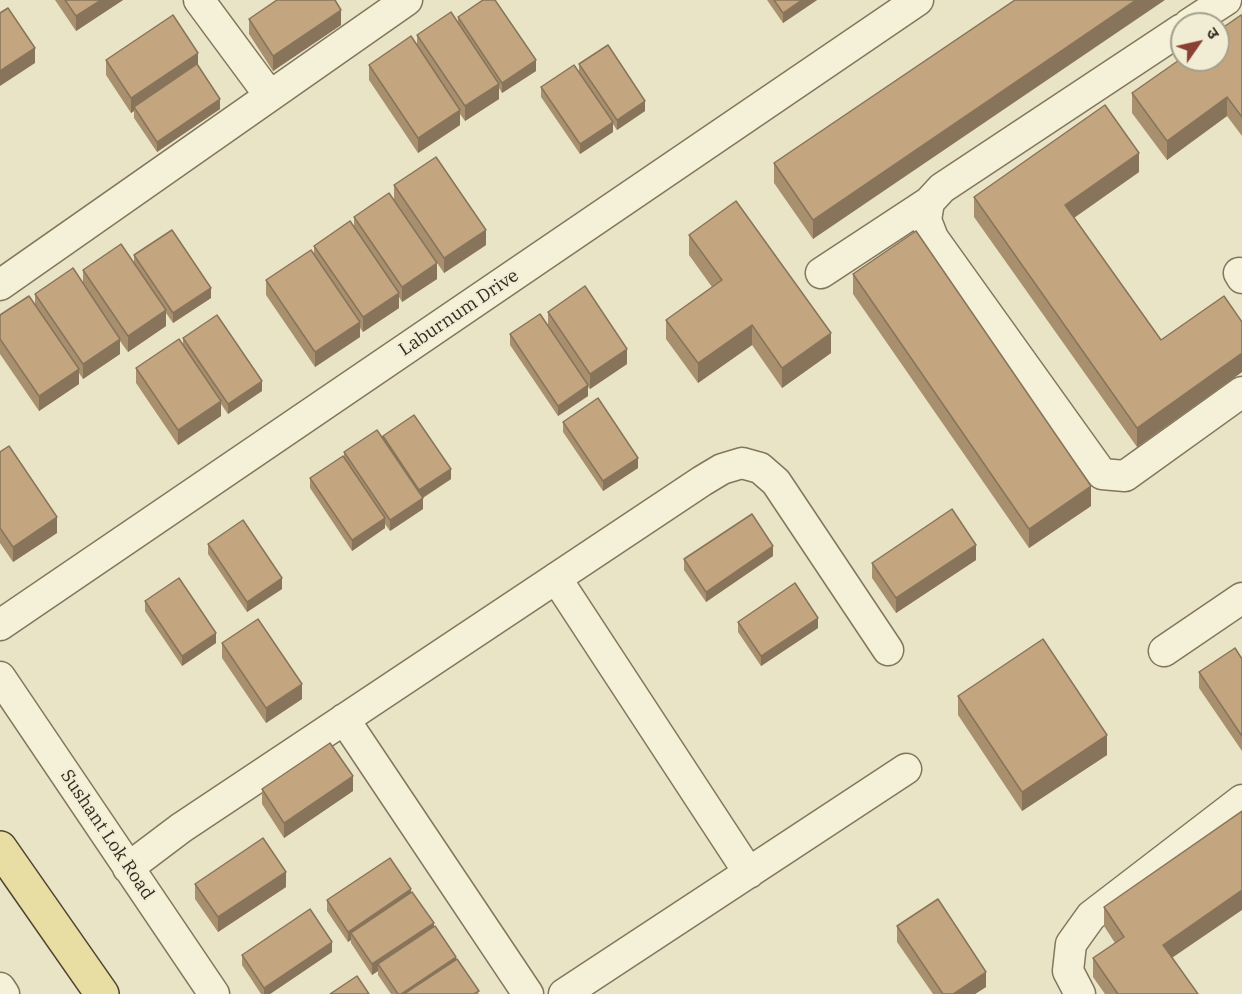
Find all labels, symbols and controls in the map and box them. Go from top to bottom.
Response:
north arrow [1170,12,1230,72]
text: उ [1202,24,1224,43]
street label: Laburnum Drive [395,265,523,361]
street label: Sushant Lok Road [56,766,158,904]

